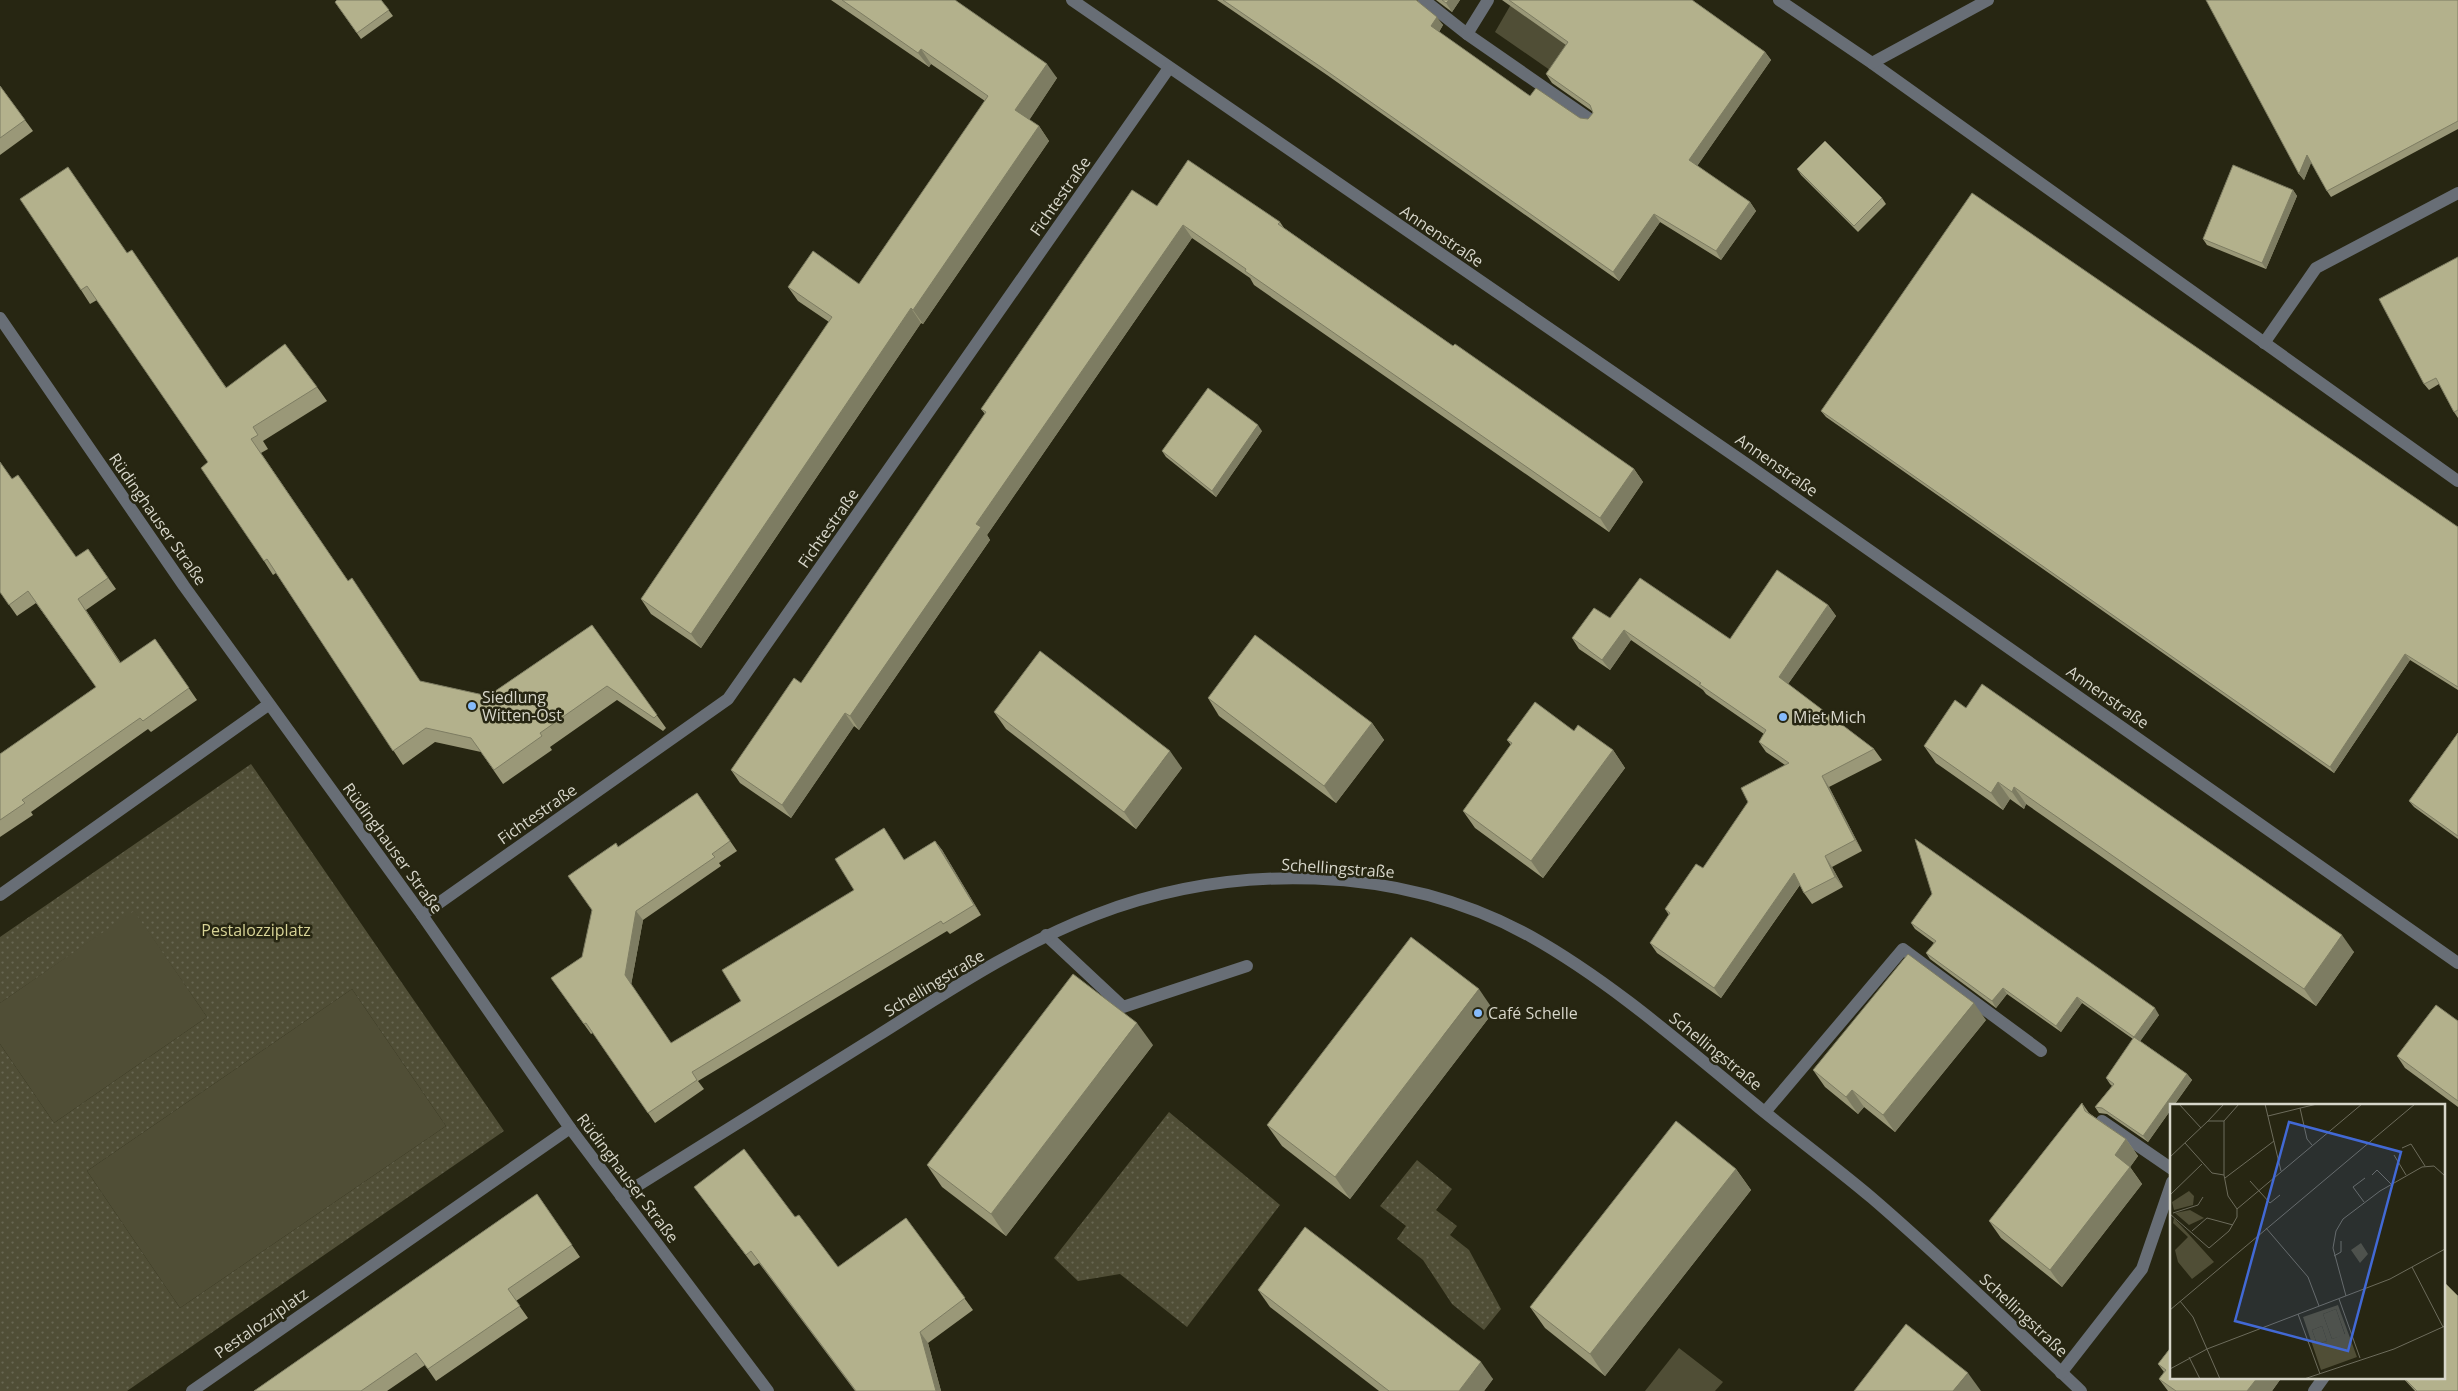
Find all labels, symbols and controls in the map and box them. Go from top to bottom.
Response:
street label: Fichtestraße [1025,152,1095,240]
street label: Annenstraße [1396,200,1488,272]
street label: Annenstraße [1731,428,1823,502]
street label: Rüdinghauser Straße [104,449,212,589]
street label: Fichtestraße [793,484,863,572]
street label: Annenstraße [2062,660,2154,734]
place label: Siedlung Witten-Ost [482,686,562,726]
marker: Siedlung Witten-Ost [466,700,478,712]
place label: Miet Mich [1793,706,1866,728]
marker: Miet Mich [1777,711,1789,723]
street label: Rüdinghauser Straße [338,778,448,918]
street label: Fichtestraße [493,779,581,849]
street label: Schellingstraße [1281,853,1395,883]
park label: Pestalozziplatz [201,919,311,941]
street label: Schellingstraße [880,944,988,1022]
place label: Café Schelle [1488,1002,1578,1024]
marker: Café Schelle [1472,1007,1484,1019]
street label: Schellingstraße [1665,1007,1767,1095]
inset map [2170,1104,2446,1378]
street label: Rüdinghauser Straße [572,1109,684,1247]
street label: Schellingstraße [1975,1268,2073,1362]
street label: Pestalozziplatz [210,1283,312,1363]

